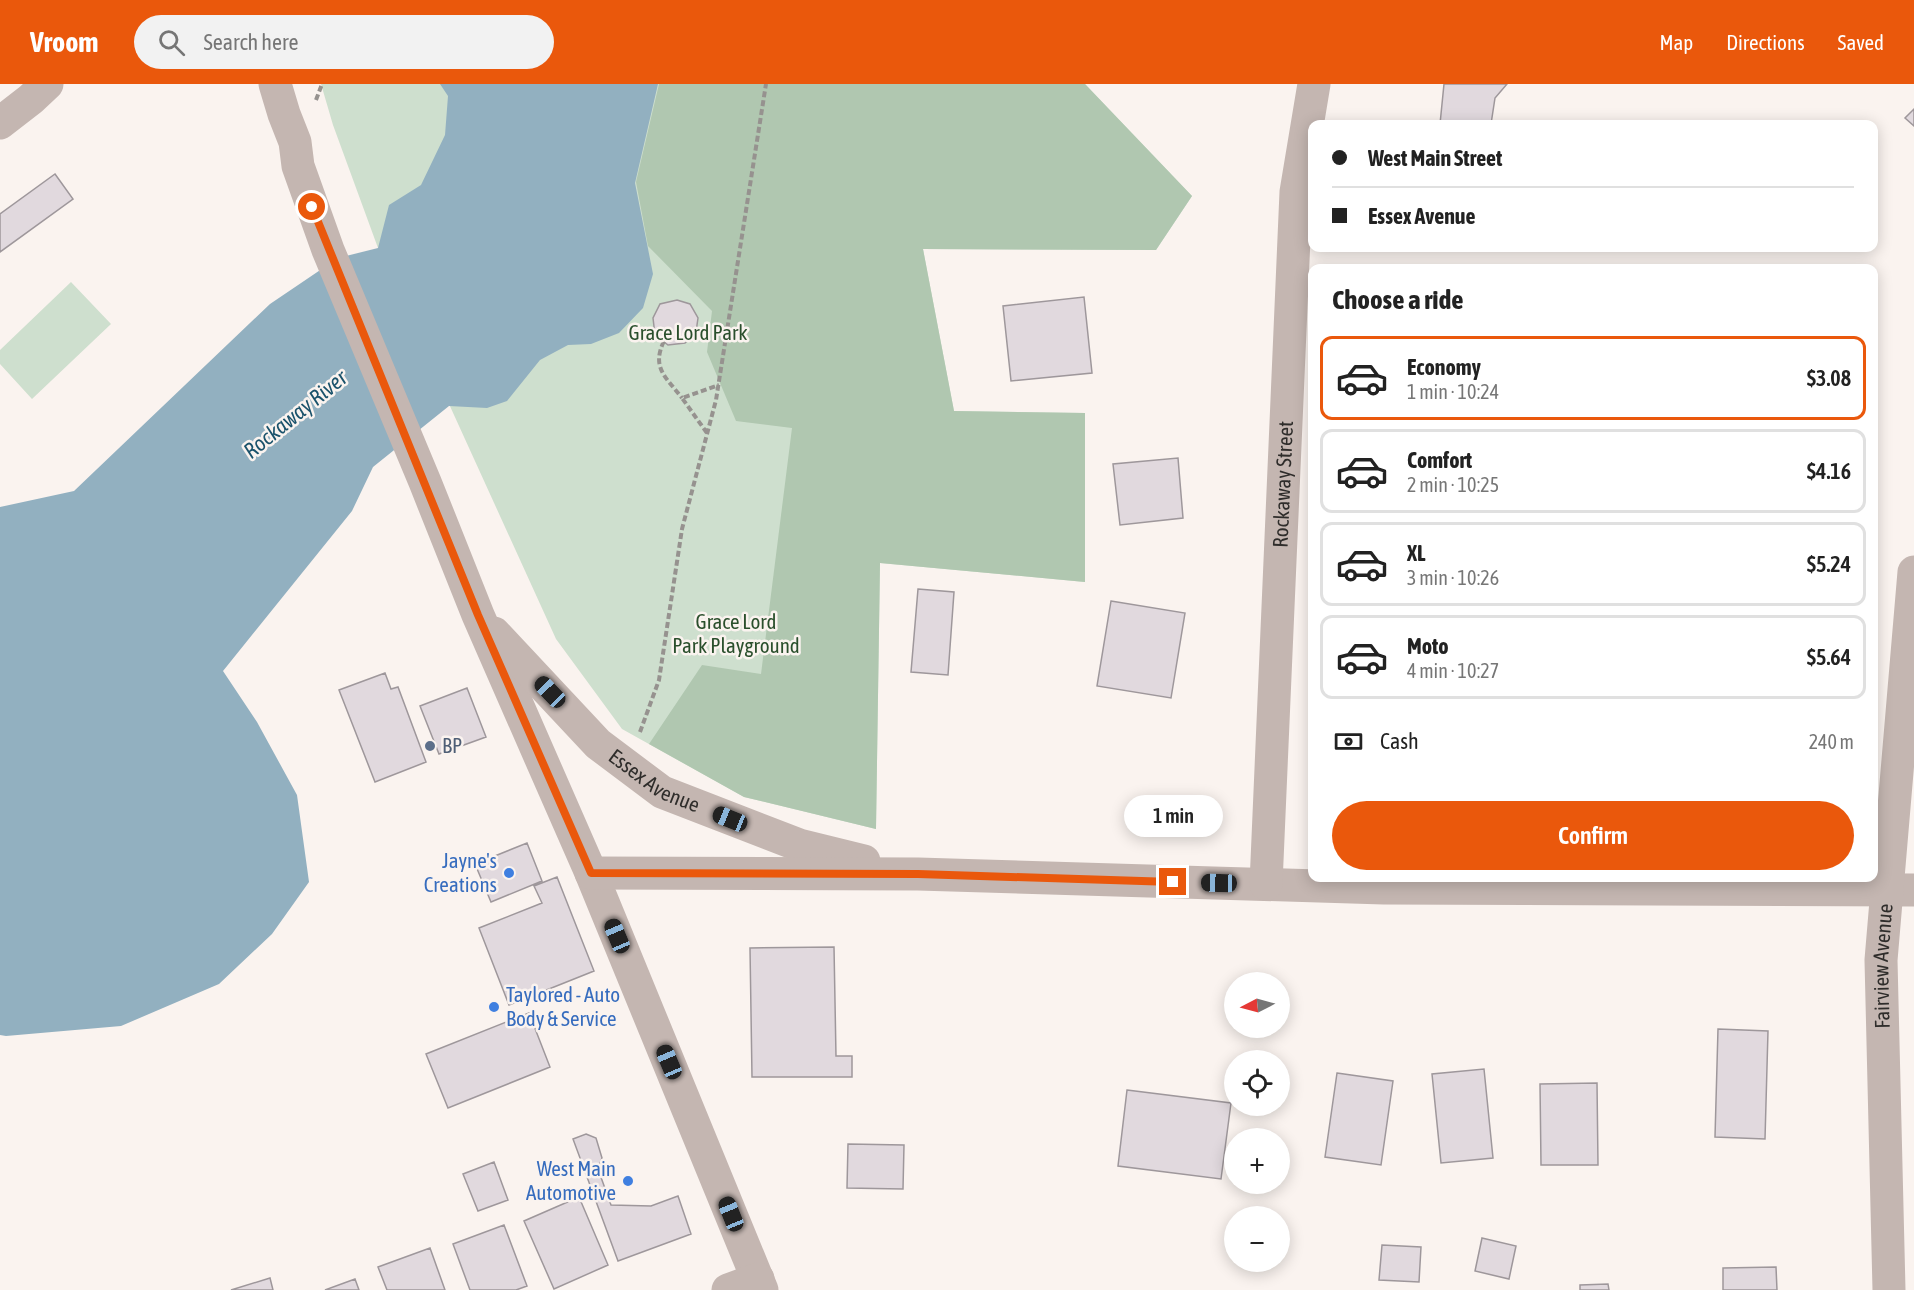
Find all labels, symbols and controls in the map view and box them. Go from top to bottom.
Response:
search box [134,15,554,69]
text: Vroom [30,26,98,58]
icon: search [155,26,188,59]
text: Search here [203,29,298,55]
text: Map [1659,30,1693,54]
text: Directions [1726,30,1805,54]
text: Saved [1838,30,1884,54]
text: West Main Street [1368,145,1502,171]
route start [298,193,325,220]
text: Essex Avenue [1368,203,1475,229]
text: Choose a ride [1332,284,1464,315]
park label: Grace Lord Park [629,320,747,344]
icon: car [1335,351,1389,405]
text: Economy [1407,354,1481,380]
water label: Rockaway River [238,363,353,464]
text: $3.08 [1807,365,1851,391]
text: 1 min · 10:24 [1407,380,1499,403]
street label: Rockaway Street [1268,420,1297,548]
icon: car [1335,444,1389,498]
text: Comfort [1407,447,1472,473]
text: $4.16 [1807,458,1851,484]
text: 2 min · 10:25 [1407,473,1499,496]
icon: car [1335,537,1389,591]
text: XL [1407,540,1425,566]
text: $5.24 [1807,551,1851,577]
text: 3 min · 10:26 [1407,566,1499,589]
park label: Grace Lord Park Playground [672,609,800,657]
icon: car [1335,630,1389,684]
text: Moto [1407,633,1449,659]
text: $5.64 [1807,644,1851,670]
text: 4 min · 10:27 [1407,659,1499,682]
car [531,673,569,711]
icon: cash [1332,725,1365,758]
text: Cash [1380,728,1419,754]
text: 240 m [1809,730,1854,753]
place label: BP [442,733,462,757]
marker: BP [423,739,437,753]
street label: Essex Avenue [605,744,703,816]
callout: 1 min [1124,795,1222,837]
button: Confirm [1332,801,1854,870]
car [710,804,750,834]
text: 1 min [1153,804,1194,827]
place label: Jayne's Creations [424,848,497,896]
marker: Jayne's Creations [502,866,516,880]
route end [1159,868,1186,895]
car [1201,874,1237,892]
street label: Fairview Avenue [1868,903,1897,1029]
car [602,916,632,956]
north arrow [1224,972,1290,1038]
map controls [1224,972,1290,1272]
place label: Taylored - Auto Body & Service [506,982,620,1030]
marker: Taylored - Auto Body & Service [487,1000,501,1014]
car [654,1042,684,1082]
button: locate [1224,1050,1290,1116]
button: + [1224,1128,1290,1194]
place label: West Main Automotive [526,1156,616,1204]
marker: West Main Automotive [621,1174,635,1188]
car [716,1194,746,1234]
button: − [1224,1206,1290,1272]

